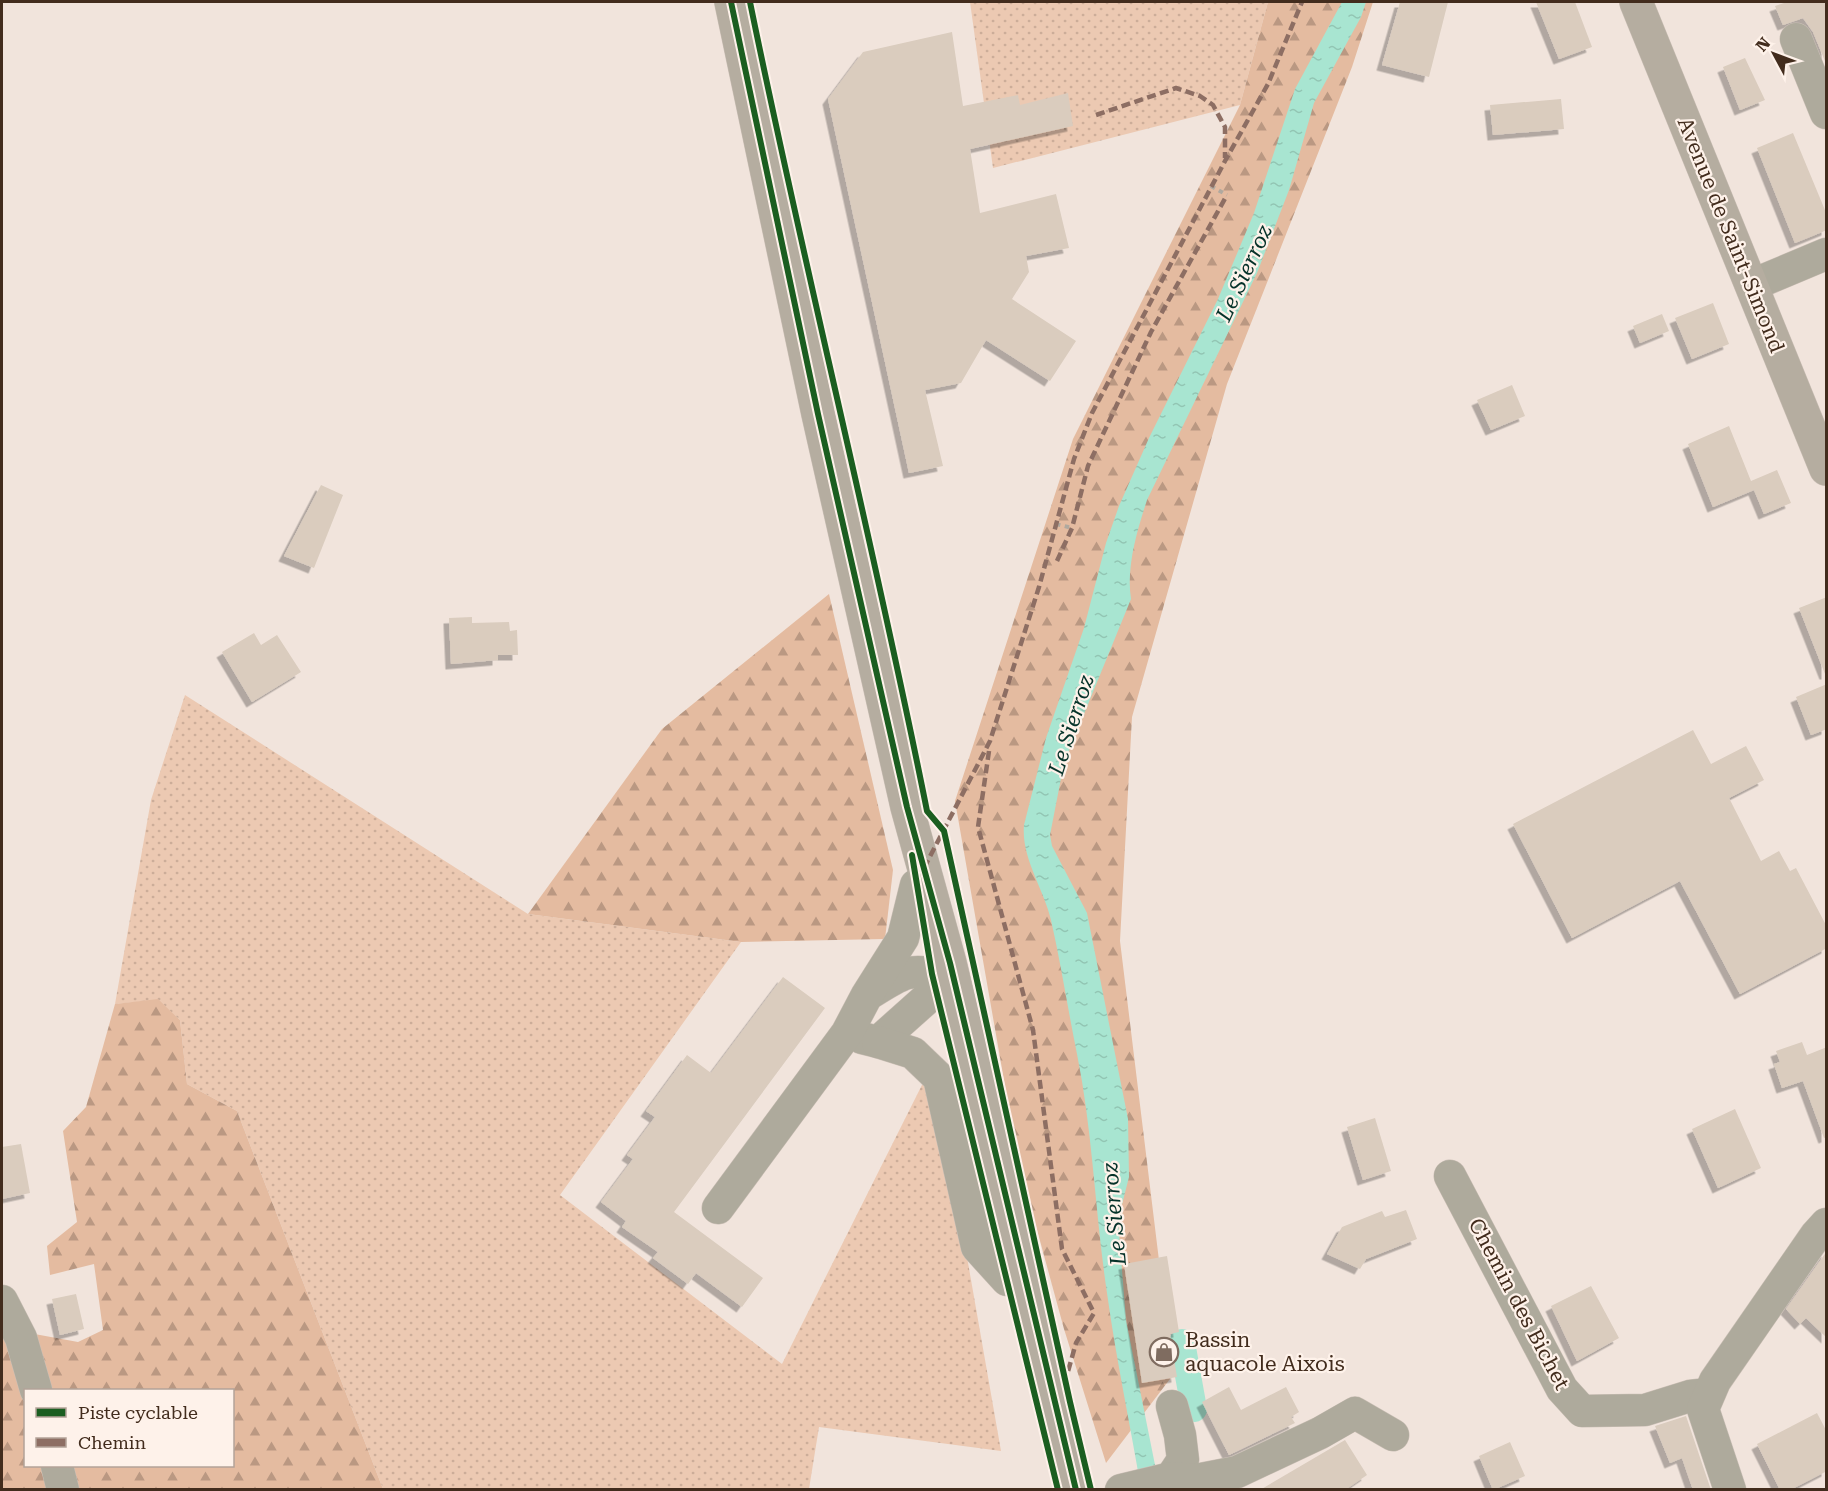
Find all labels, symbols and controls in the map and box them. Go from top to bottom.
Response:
north arrow [1744,24,1804,84]
text: N [1752,34,1774,55]
street label: Avenue de Saint-Simond [1673,114,1789,357]
water label: Le Sierroz [1210,221,1277,326]
water label: Le Sierroz [1043,672,1099,779]
water label: Le Sierroz [1097,1161,1131,1268]
street label: Chemin des Bichet [1464,1214,1574,1394]
place label: Bassin aquacole Aixois [1185,1328,1345,1376]
shop icon: Bassin aquacole Aixois [1148,1336,1180,1368]
legend [24,1389,234,1467]
text: Piste cyclable [78,1402,198,1423]
text: Chemin [78,1432,147,1453]

